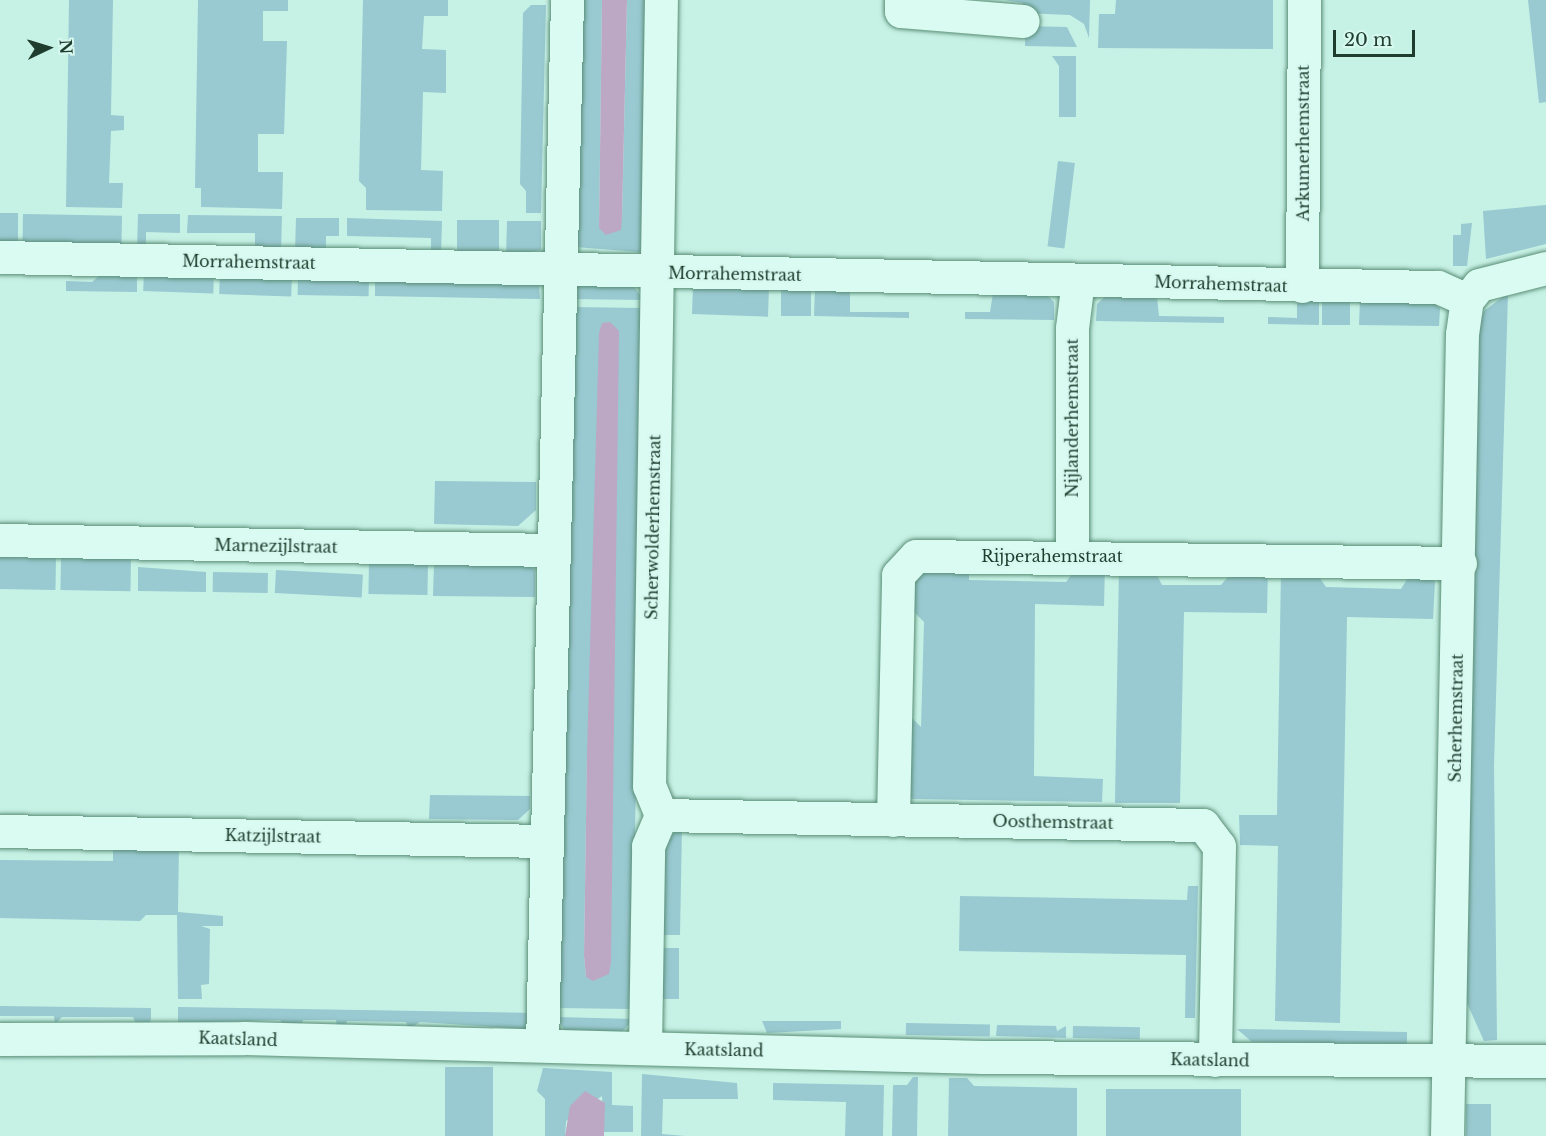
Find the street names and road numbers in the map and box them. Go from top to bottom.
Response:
street label: Arkumerhemstraat [1293,65,1313,221]
street label: Morrahemstraat [182,251,316,273]
street label: Morrahemstraat [668,263,802,285]
street label: Morrahemstraat [1154,272,1288,296]
street label: Nijlanderhemstraat [1062,338,1082,498]
street label: Scherwolderhemstraat [642,434,664,620]
street label: Marnezijlstraat [214,535,338,557]
street label: Rijperahemstraat [981,546,1123,566]
street label: Scherhemstraat [1445,653,1467,783]
street label: Oosthemstraat [992,811,1114,833]
street label: Katzijlstraat [225,826,321,846]
street label: Kaatsland [198,1028,278,1050]
street label: Kaatsland [684,1040,764,1060]
street label: Kaatsland [1170,1050,1250,1070]

